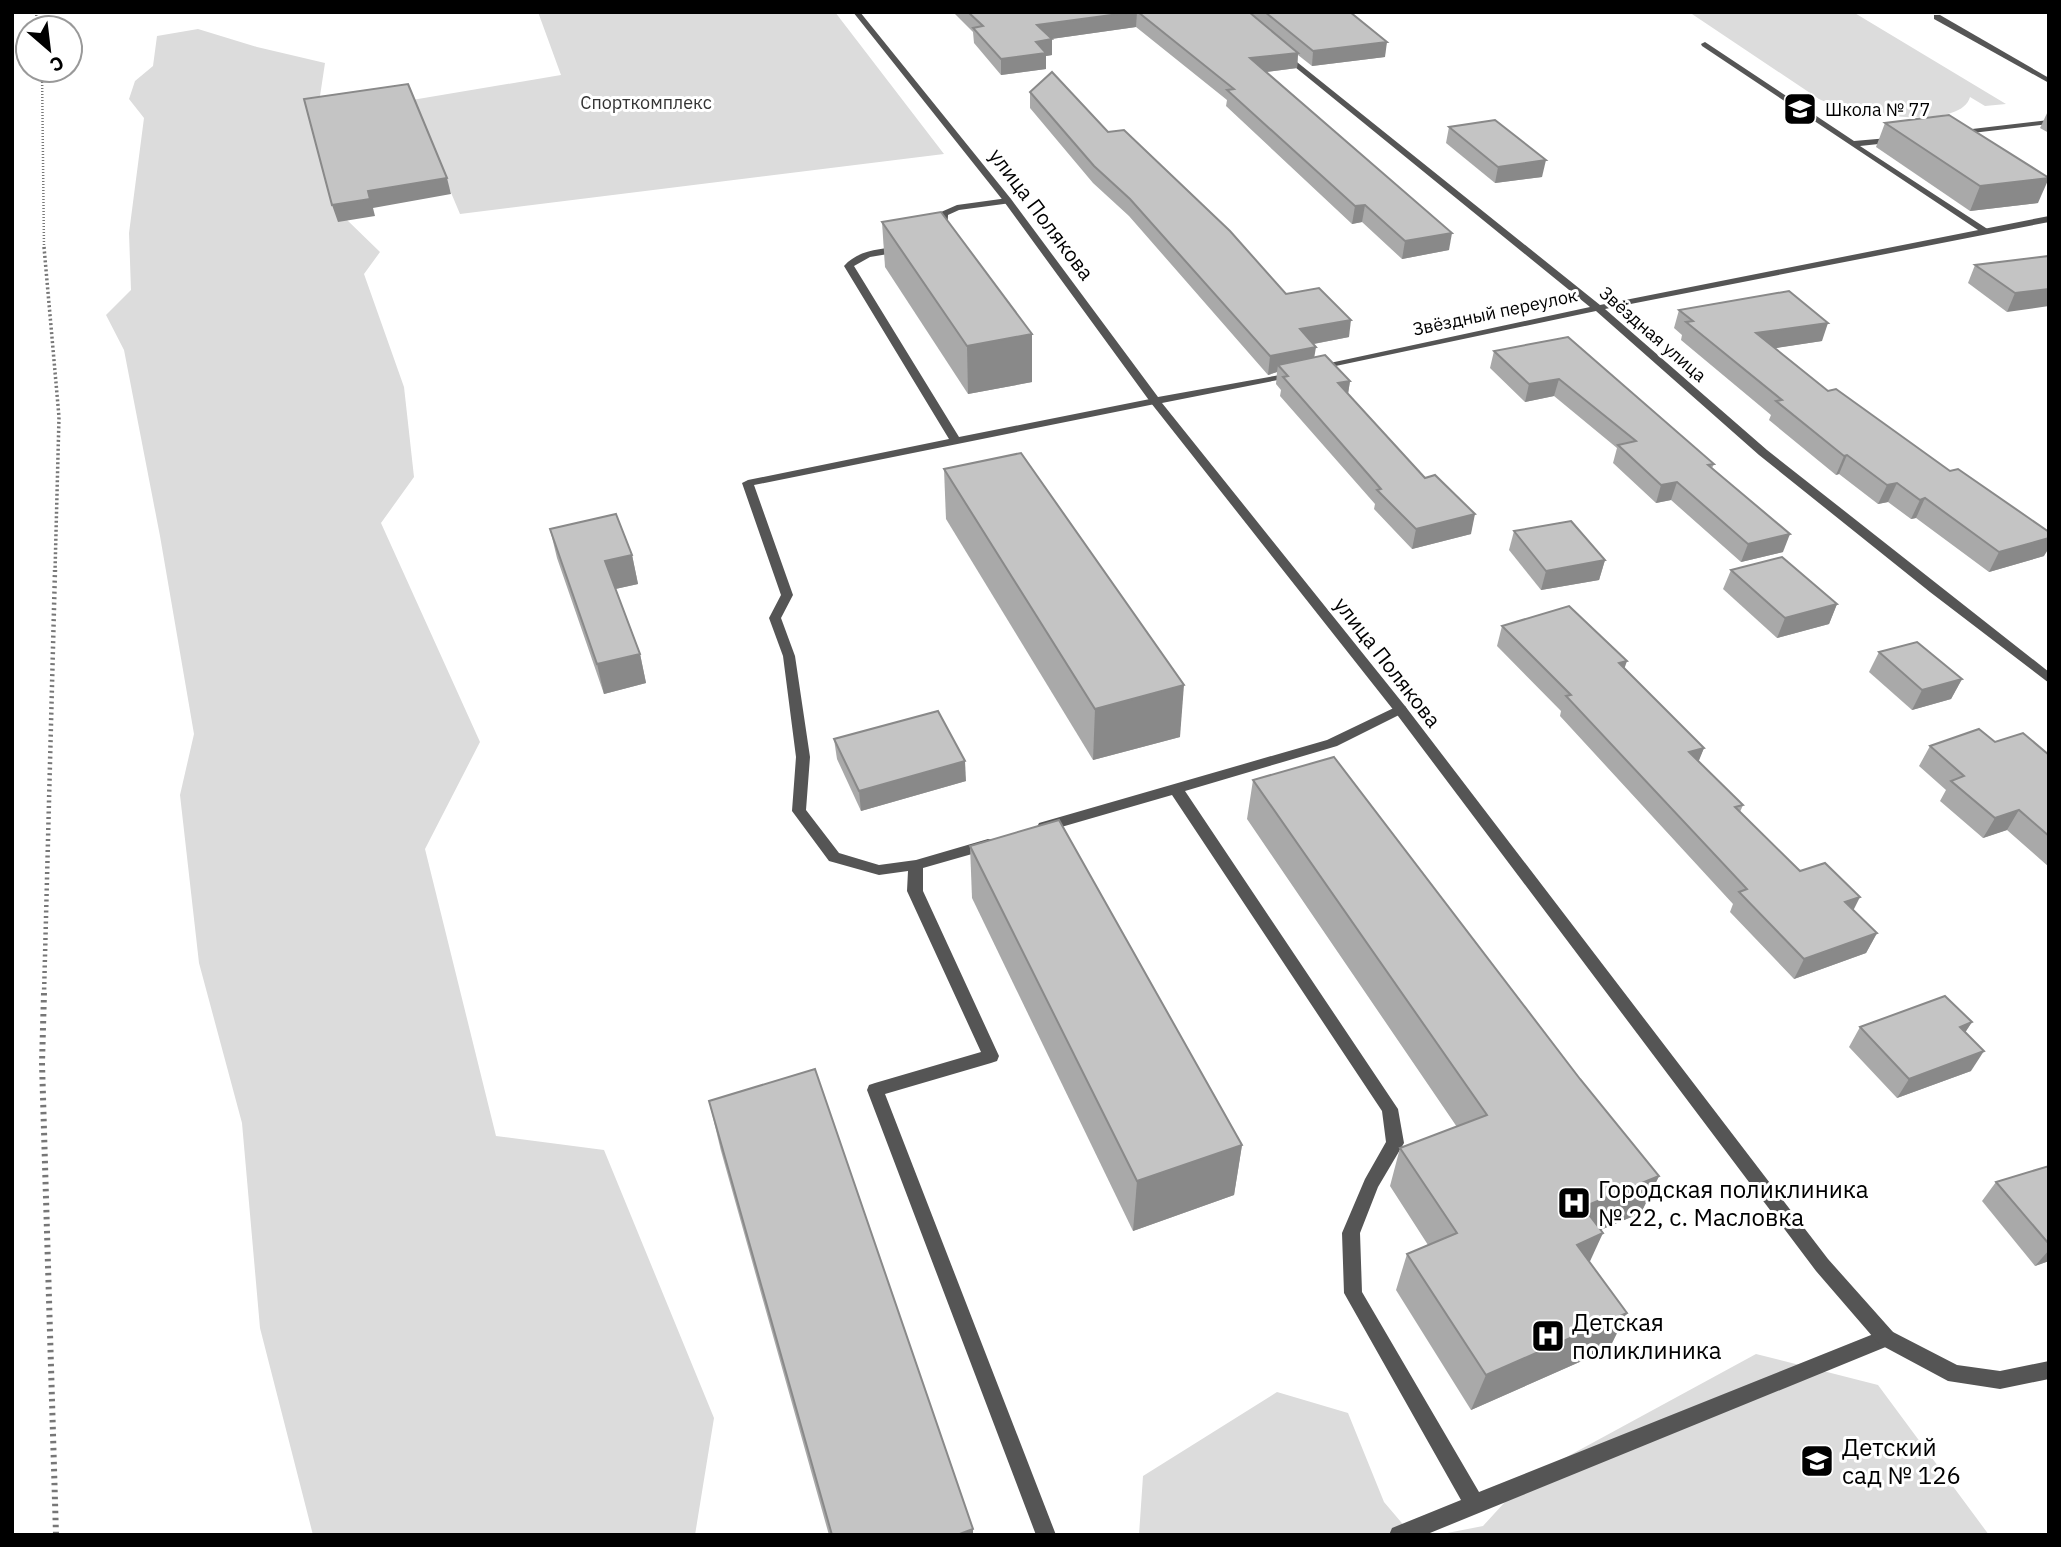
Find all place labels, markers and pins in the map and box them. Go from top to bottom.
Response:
school or university icon: Школа № 77 [1781,90,1819,128]
place label: Школа № 77 [1825,98,1930,121]
place label: Городская поликлиника № 22, с. Масловка [1598,1173,1869,1233]
hospital icon: Городская поликлиника № 22, с. Масловка [1555,1184,1593,1222]
place label: Детская поликлиника [1572,1306,1722,1366]
hospital icon: Детская поликлиника [1529,1317,1567,1355]
place label: Детский сад № 126 [1842,1431,1961,1491]
school or university icon: Детский сад № 126 [1798,1442,1836,1480]

